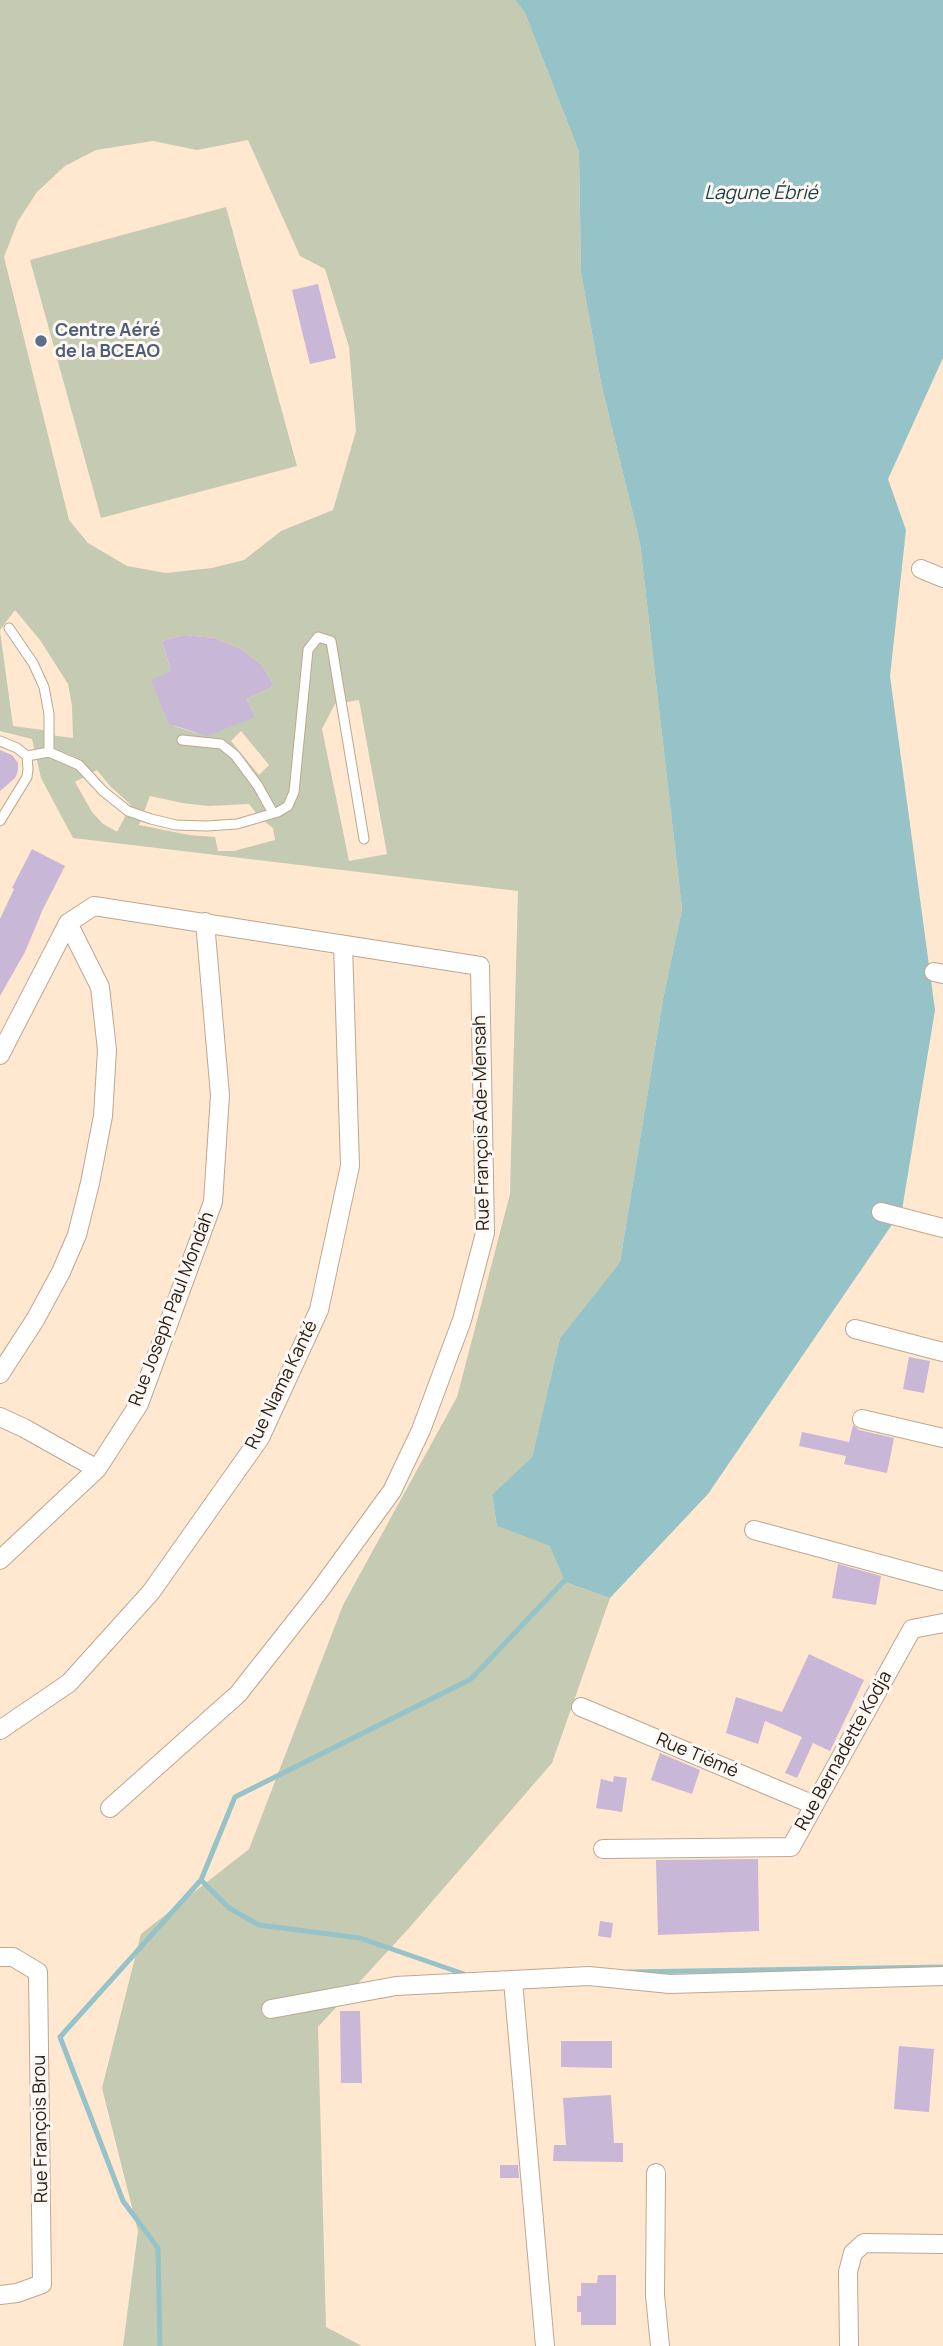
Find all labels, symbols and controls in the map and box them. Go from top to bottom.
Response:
water label: Lagune Ébrié [704,183,818,205]
place label: Centre Aéré de la BCEAO [55,320,160,362]
marker: Centre Aéré de la BCEAO [33,333,49,349]
street label: Rue François Ade-Mensah [469,1015,495,1231]
street label: Rue Joseph Paul Mondah [125,1209,219,1409]
street label: Rue Niama Kanté [241,1317,323,1453]
street label: Rue Bernadette Kodja [791,1667,897,1835]
street label: Rue Tiémé [653,1729,741,1783]
street label: Rue François Brou [29,2055,53,2203]

